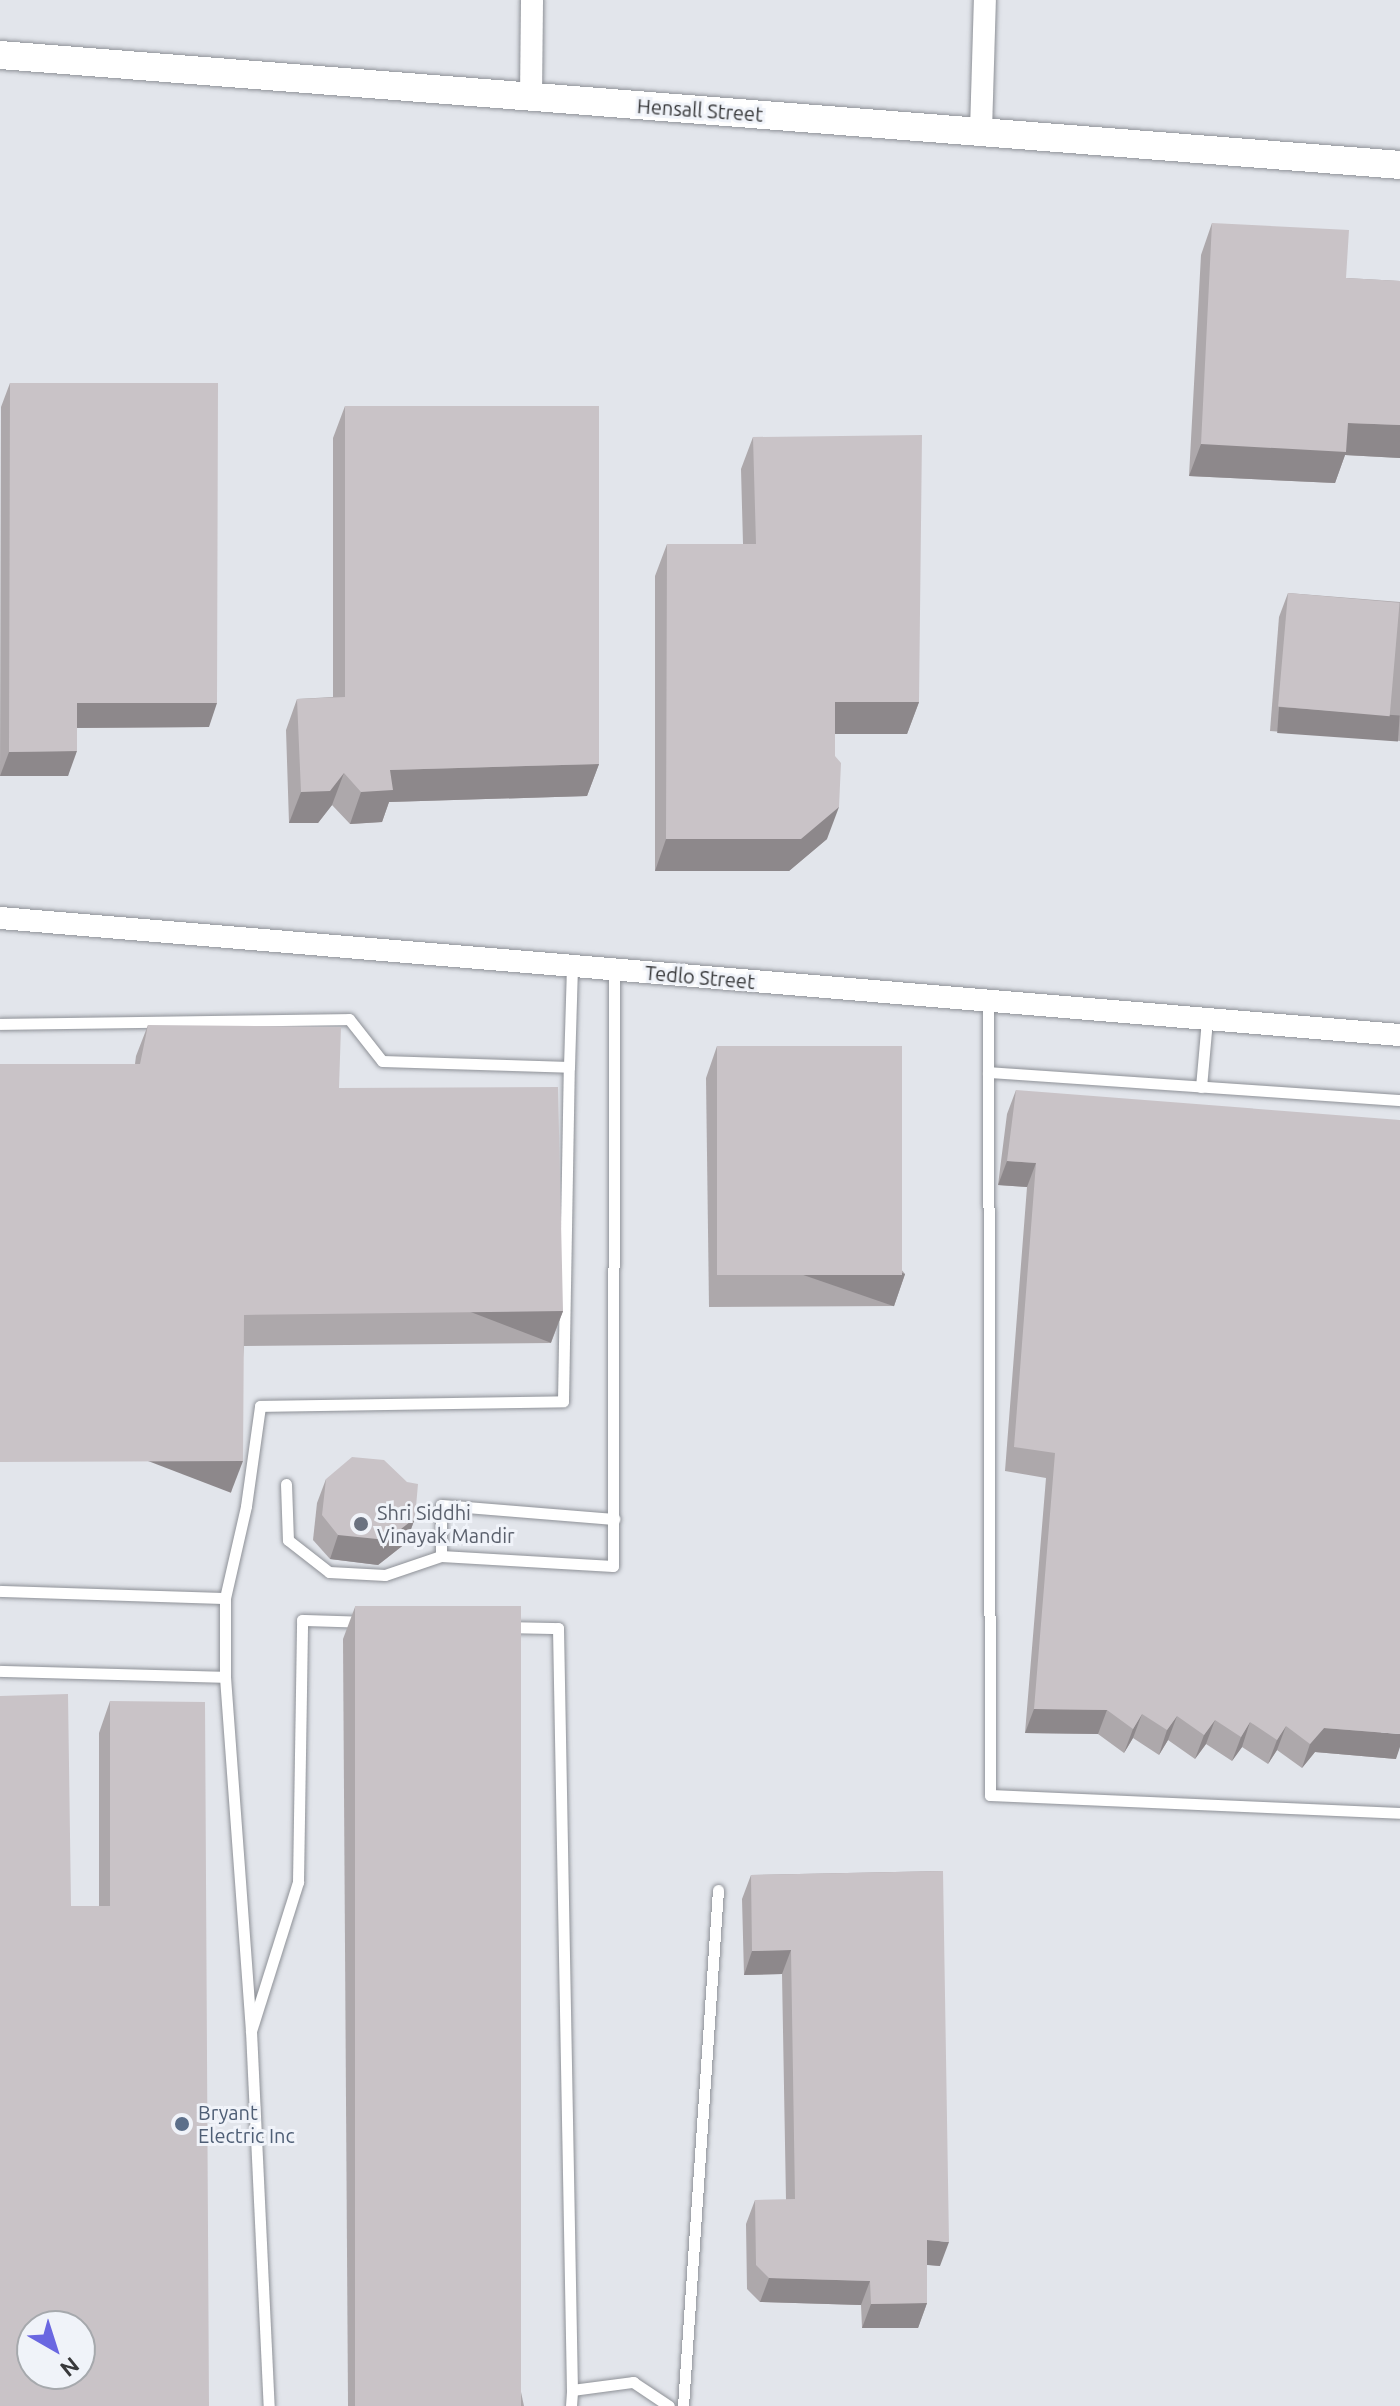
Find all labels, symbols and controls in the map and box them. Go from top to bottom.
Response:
street label: Hensall Street [636,94,764,126]
street label: Tedlo Street [644,960,756,994]
place label: Shri Siddhi Vinayak Mandir [377,1500,515,1547]
marker: Shri Siddhi Vinayak Mandir [352,1515,370,1533]
place label: Bryant Electric Inc [198,2100,295,2147]
marker: Bryant Electric Inc [173,2115,191,2133]
north arrow [16,2310,96,2390]
text: N [56,2353,84,2382]

